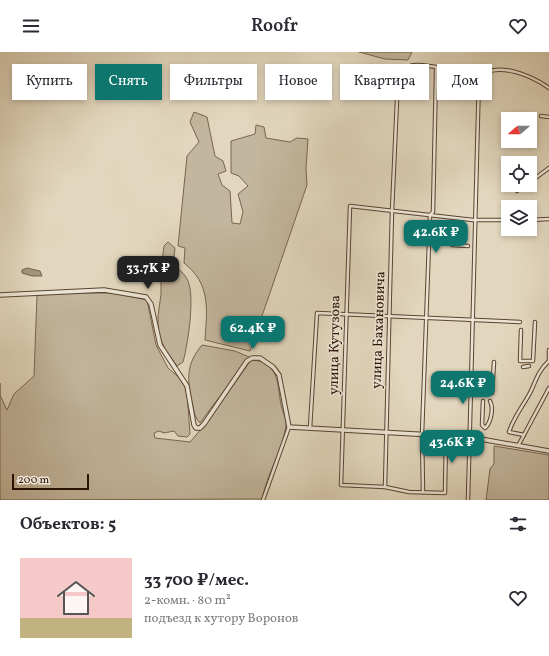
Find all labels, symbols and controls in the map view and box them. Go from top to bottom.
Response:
text: Roofr [251,14,298,39]
icon: menu [20,15,42,37]
icon: heart [507,15,529,37]
chip: Купить [12,64,87,100]
chip: Снять [95,64,162,100]
chip: Фильтры [170,64,257,100]
chip: Новое [265,64,332,100]
chip: Квартира [340,64,429,100]
chip: Дом [437,64,492,100]
north arrow [501,112,537,148]
map controls [501,112,537,236]
button: locate [501,156,537,192]
button: layers [501,200,537,236]
pin: 42.6K ₽ [399,220,473,254]
text: 42.6K ₽ [413,224,459,242]
pin: 33.7K ₽ [111,256,185,290]
text: 33.7K ₽ [126,260,170,278]
street label: улица Бахановича [367,271,391,389]
street label: улица Кутузова [325,295,345,395]
pin: 62.4K ₽ [216,316,290,350]
text: 62.4K ₽ [230,320,276,338]
pin: 24.6K ₽ [426,371,500,405]
text: 24.6K ₽ [440,375,486,393]
pin: 43.6K ₽ [415,430,489,464]
text: 43.6K ₽ [429,434,475,452]
scale bar [12,472,89,491]
text: 200 m [18,473,49,488]
text: Объектов: 5 [20,513,116,536]
icon: filters [507,513,529,535]
text: 33 700 ₽/мес. [144,569,249,592]
icon: home [52,574,100,622]
icon: heart [507,587,529,609]
text: 2-комн. · 80 m² [144,592,231,610]
text: подъезд к хутору Воронов [144,610,298,628]

